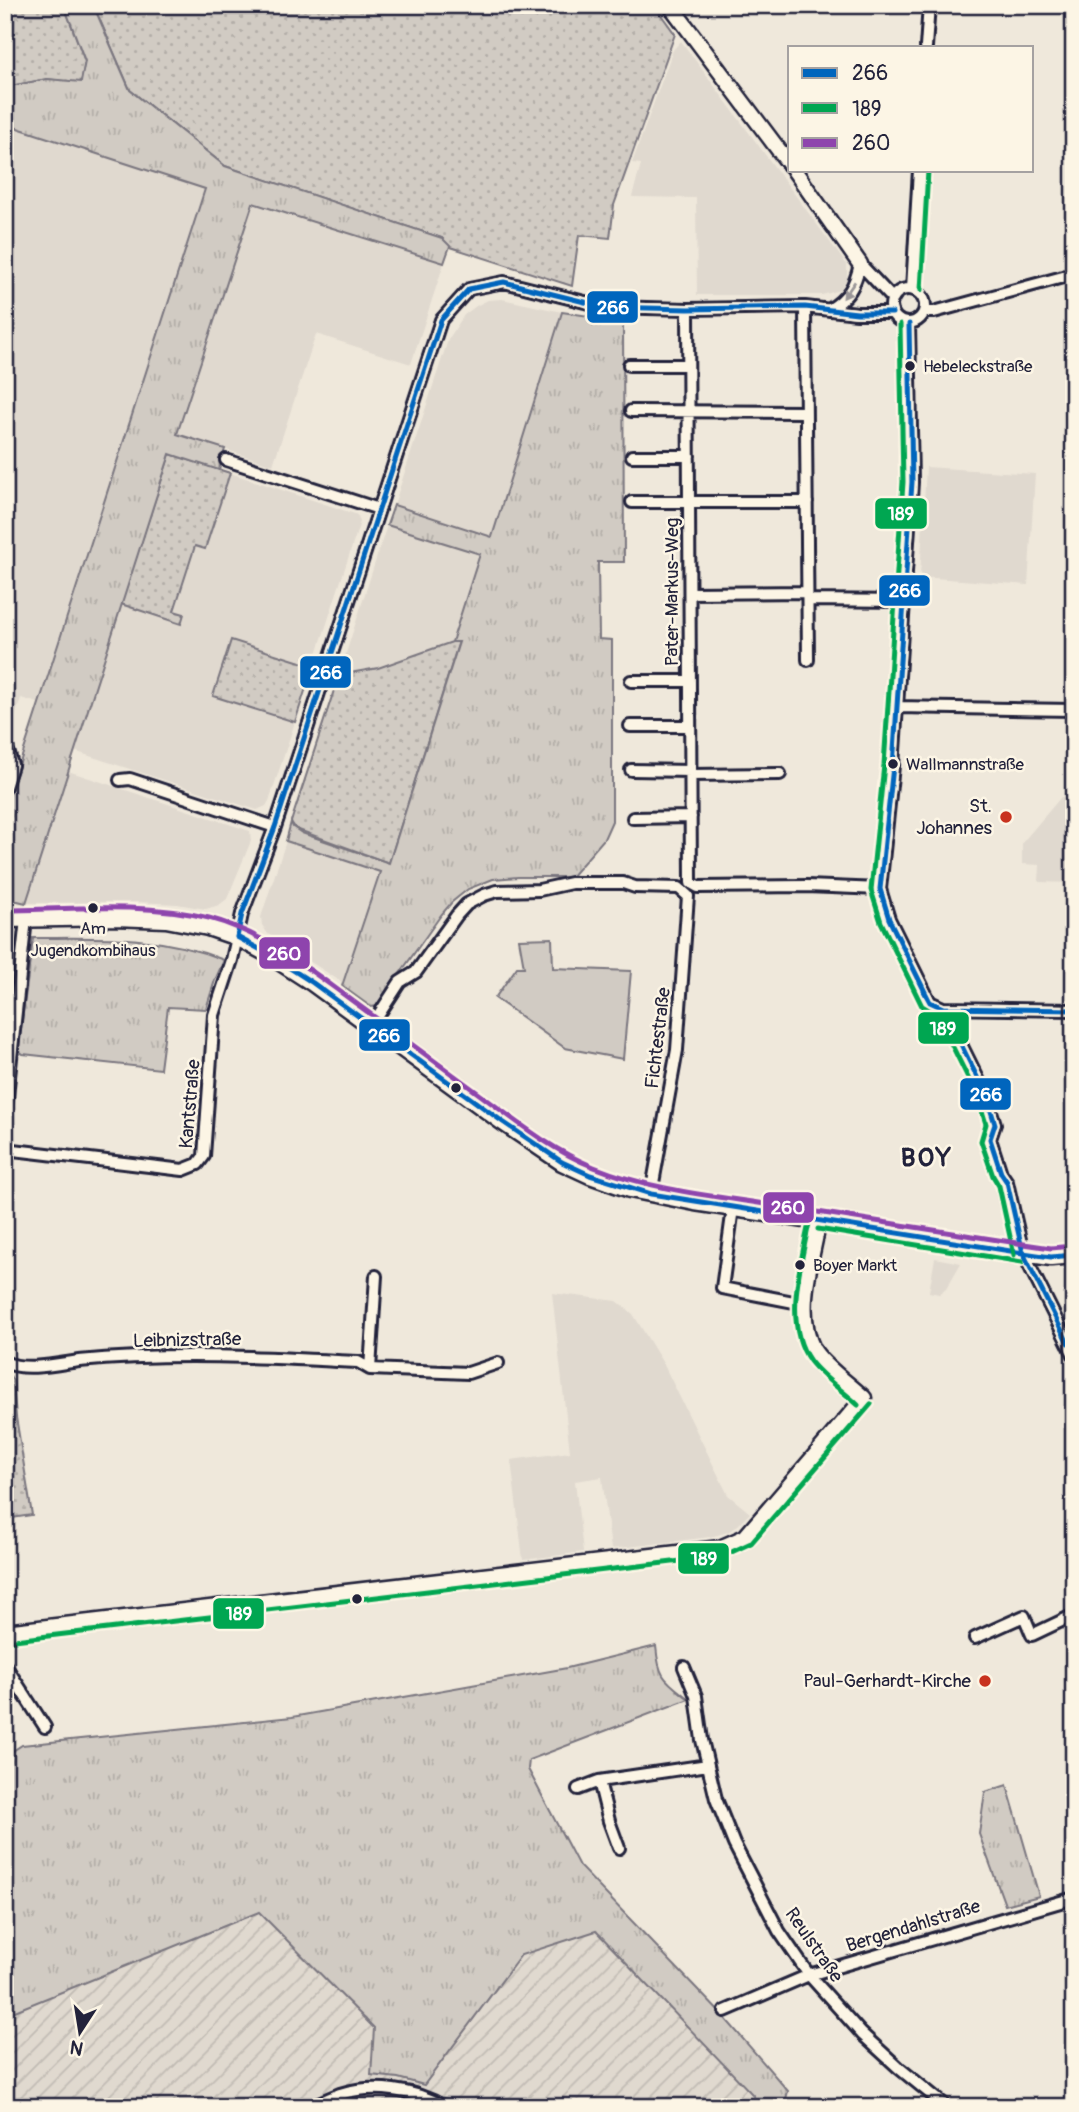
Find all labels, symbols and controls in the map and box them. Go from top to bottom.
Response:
legend [788,46,1034,172]
text: 266 [852,60,888,87]
text: 189 [852,96,882,123]
text: 260 [852,130,890,157]
one-way arrow [842,281,856,299]
line badge: 266 [586,290,639,324]
text: 266 [597,296,629,320]
place label: Hebeleckstraße [923,356,1033,377]
marker: Hebeleckstraße [903,359,917,373]
line badge: 189 [874,497,928,530]
text: 189 [888,502,915,526]
street label: Pater-Markus-Weg [660,518,684,666]
line badge: 266 [878,574,931,607]
text: 266 [889,579,921,603]
line badge: 266 [299,655,352,689]
text: 266 [310,661,342,685]
place label: Wallmannstraße [906,754,1025,775]
marker: Wallmannstraße [886,757,900,771]
place label: St. Johannes [916,794,992,840]
marker: St. Johannes [998,809,1014,825]
marker: Am Jugendkombihaus [86,901,100,915]
place label: Am Jugendkombihaus [30,918,156,961]
line badge: 260 [258,936,311,970]
text: 260 [267,942,301,966]
street label: Fichtestraße [640,985,676,1090]
line badge: 189 [917,1011,970,1045]
text: 189 [930,1017,957,1041]
line badge: 266 [358,1018,411,1052]
text: 266 [368,1024,400,1048]
street label: Kantstraße [174,1058,206,1150]
line badge: 266 [959,1077,1012,1111]
unlabelled marker [449,1081,463,1095]
text: 266 [970,1083,1002,1107]
district label: BOY [901,1142,953,1174]
line badge: 260 [762,1191,815,1224]
text: 260 [771,1196,805,1220]
place label: Boyer Markt [813,1255,897,1276]
marker: Boyer Markt [793,1258,807,1272]
street label: Leibnizstraße [133,1327,242,1353]
line badge: 189 [677,1542,730,1575]
text: 189 [691,1547,718,1571]
unlabelled marker [350,1592,364,1606]
line badge: 189 [212,1597,265,1630]
text: 189 [226,1602,253,1626]
place label: Paul-Gerhardt-Kirche [803,1669,972,1693]
marker: Paul-Gerhardt-Kirche [977,1673,993,1689]
street label: Bergendahlstraße [843,1894,984,1958]
street label: Reulstraße [780,1903,849,1988]
north arrow [46,1996,116,2066]
text: N [68,2035,85,2061]

